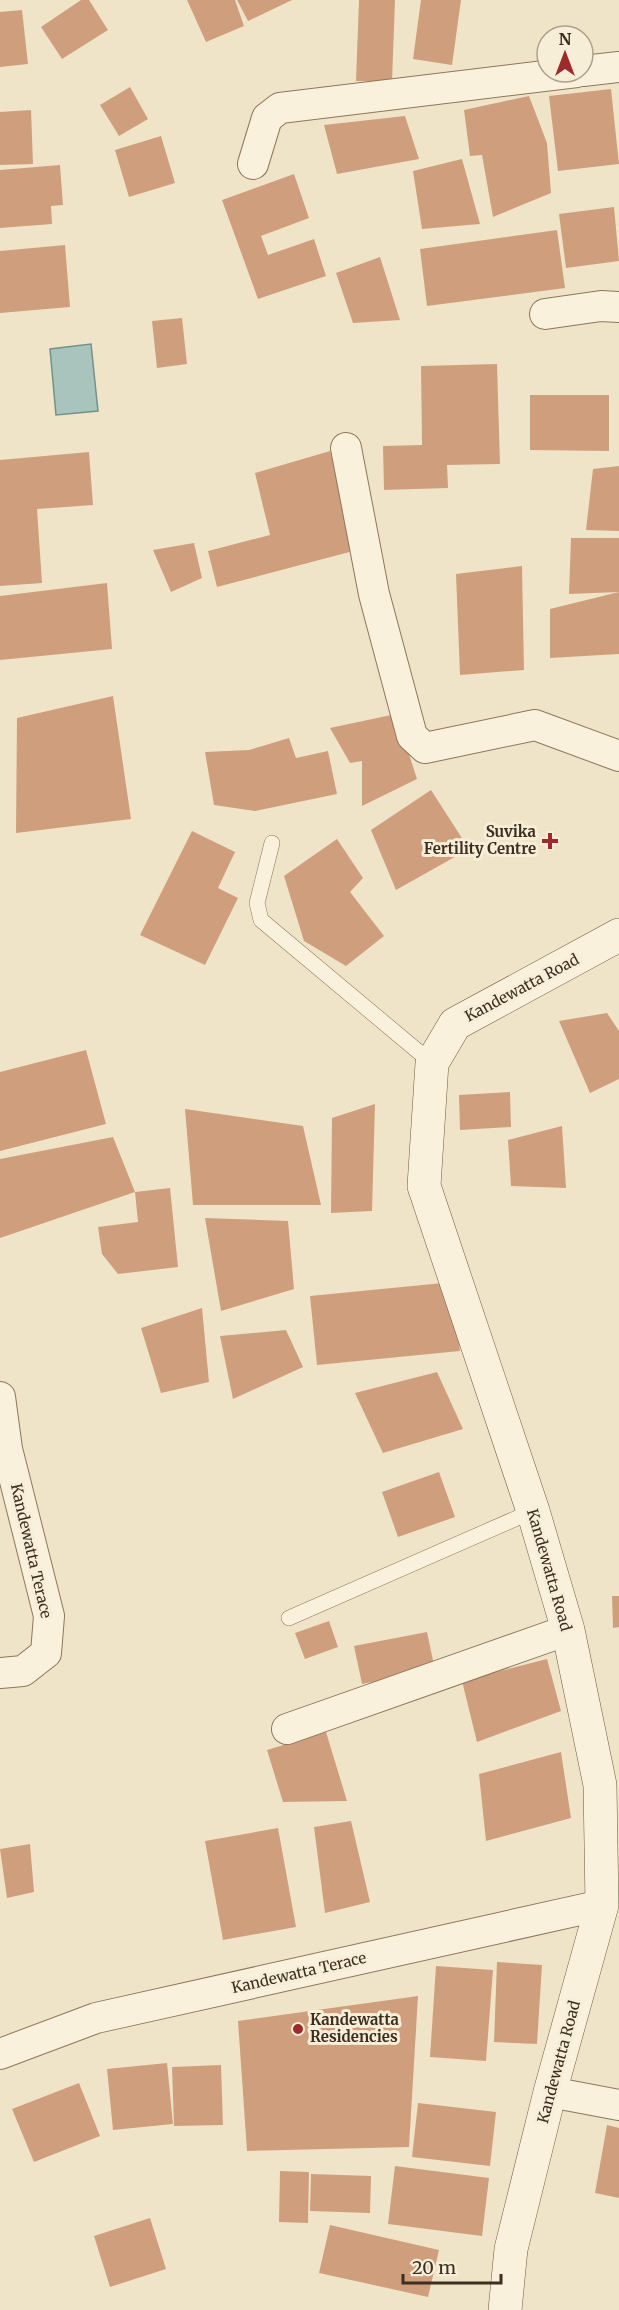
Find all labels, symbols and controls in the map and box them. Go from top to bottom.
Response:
north arrow [535,24,595,84]
text: N [559,29,572,49]
place label: Suvika Fertility Centre [424,822,537,858]
marker: Suvika Fertility Centre [541,832,559,850]
street label: Kandewatta Road [462,950,582,1026]
street label: Kandewatta Terace [7,1482,56,1620]
street label: Kandewatta Road [523,1507,576,1633]
street label: Kandewatta Terace [230,1948,368,1997]
street label: Kandewatta Road [533,1998,584,2125]
place label: Kandewatta Residencies [310,2010,399,2046]
marker: Kandewatta Residencies [291,2022,305,2036]
scale bar [403,2247,500,2285]
text: 20 m [412,2256,456,2279]

